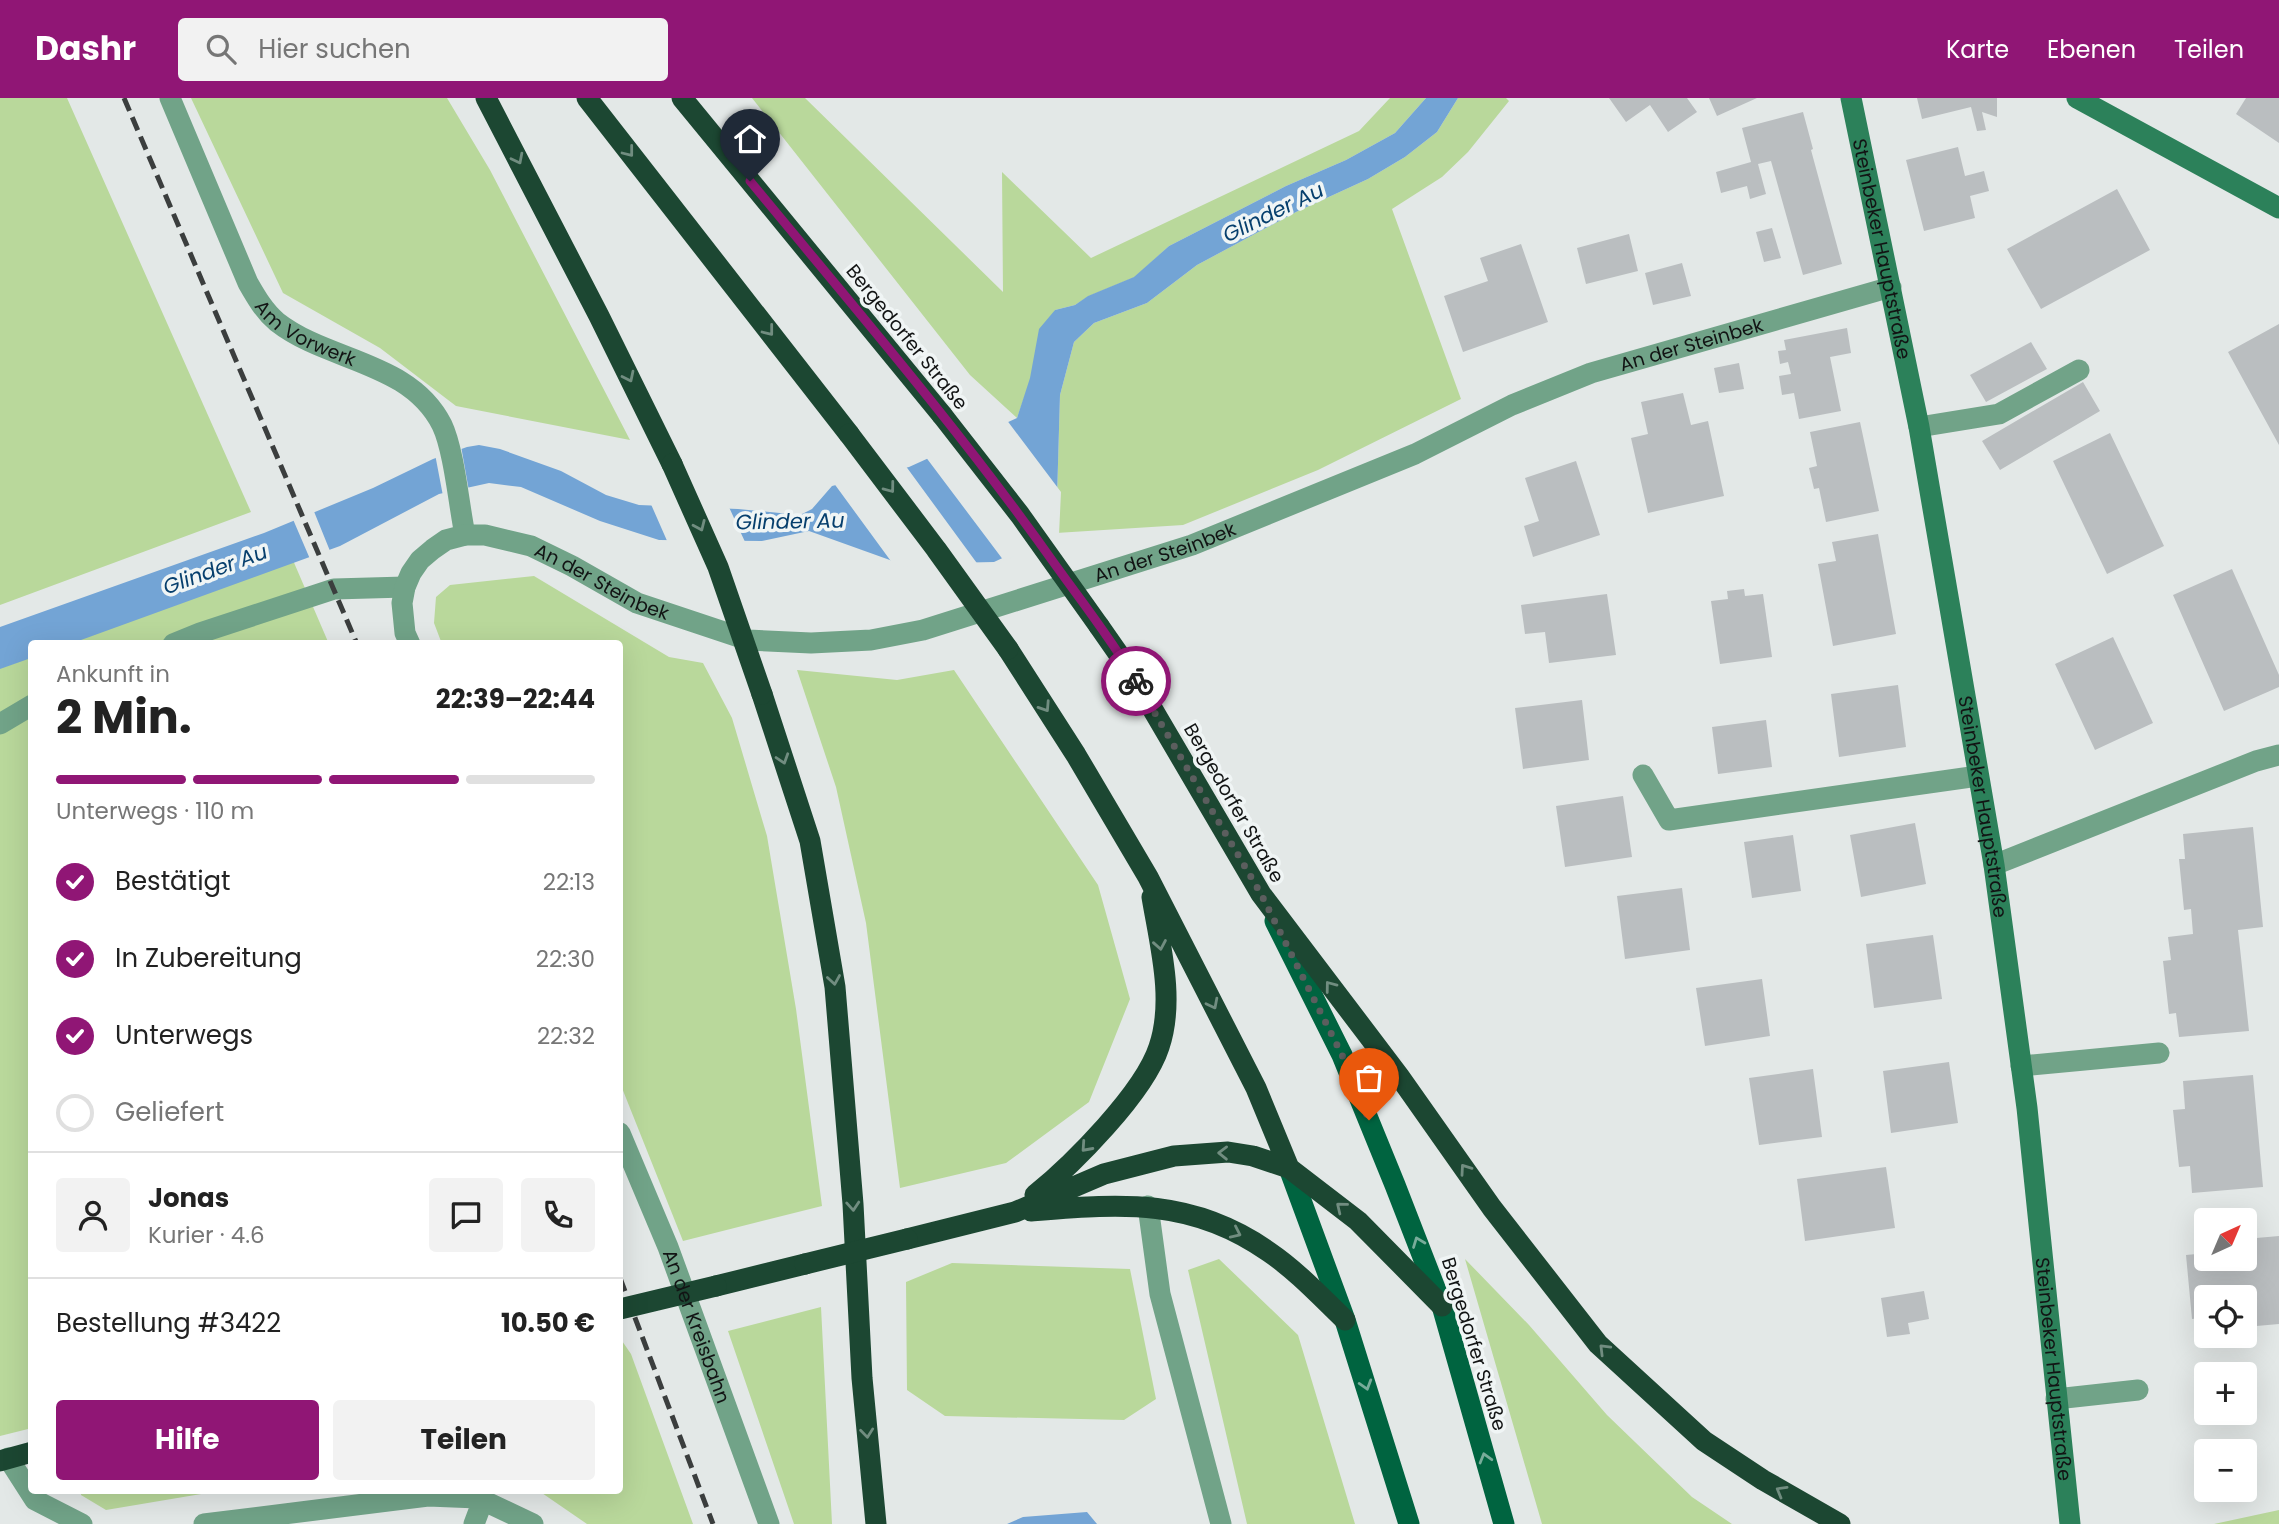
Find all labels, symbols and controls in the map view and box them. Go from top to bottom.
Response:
search box [178,18,668,81]
text: Dashr [35,25,136,72]
icon: search [202,30,240,68]
text: Hier suchen [258,31,411,67]
text: Karte [1946,33,2009,66]
text: Ebenen [2047,33,2136,66]
text: Teilen [2174,33,2244,66]
pin [720,109,780,181]
icon: home [731,120,769,158]
street label: Steinbeker Hauptstraße [1846,136,1918,362]
one-way arrow [621,144,634,156]
one-way arrow [509,151,523,164]
water label: Glinder Au [1218,175,1328,249]
street label: Bergedorfer Straße [840,259,974,415]
street label: Am Vorwerk [249,294,360,373]
street label: An der Steinbek [1616,311,1766,378]
one-way arrow [761,323,773,336]
one-way arrow [621,370,635,382]
one-way arrow [882,480,894,493]
water label: Glinder Au [735,506,845,536]
street label: An der Steinbek [1091,515,1240,589]
one-way arrow [692,519,706,531]
street label: An der Steinbek [530,536,673,626]
water label: Glinder Au [159,537,271,601]
courier [1101,646,1171,716]
text: Ankunft in [56,658,170,690]
icon: bike [1117,662,1155,700]
text: 22:39–22:44 [436,681,595,717]
text: 2 Min. [56,685,192,749]
street label: Steinbeker Hauptstraße [1952,694,2015,919]
one-way arrow [1036,699,1049,712]
street label: Bergedorfer Straße [1177,718,1291,888]
one-way arrow [775,752,790,764]
text: Unterwegs · 110 m [56,795,254,827]
icon: check [56,863,94,901]
text: Bestätigt [115,863,231,899]
text: 22:13 [543,866,595,898]
one-way arrow [1152,939,1167,951]
icon: check [56,940,94,978]
text: In Zubereitung [115,940,302,976]
text: 22:30 [536,943,595,975]
one-way arrow [826,974,841,986]
one-way arrow [1326,981,1339,993]
one-way arrow [1204,997,1218,1009]
icon: check [56,1017,94,1055]
text: Unterwegs [115,1017,253,1053]
text: 22:32 [537,1020,595,1052]
pin [1339,1048,1399,1120]
icon: bag [1350,1059,1388,1097]
text: Geliefert [115,1094,224,1130]
one-way arrow [1082,1139,1094,1152]
one-way arrow [1217,1145,1228,1161]
one-way arrow [1461,1164,1473,1177]
button: person [56,1178,130,1252]
button: chat [429,1178,503,1252]
button: phone [521,1178,595,1252]
text: Jonas [148,1180,229,1216]
one-way arrow [845,1201,860,1212]
one-way arrow [1337,1202,1349,1215]
north arrow [2194,1208,2258,1270]
map controls [2194,1208,2257,1502]
text: Kurier · 4.6 [148,1219,265,1251]
one-way arrow [1229,1224,1241,1238]
one-way arrow [1412,1237,1426,1249]
street label: An der Kreisbahn [656,1246,737,1407]
street label: Bergedorfer Straße [1435,1254,1513,1434]
street label: Steinbeker Hauptstraße [2029,1256,2079,1482]
button: locate [2194,1285,2257,1348]
text: Bestellung #3422 [56,1305,281,1341]
text: 10.50 € [501,1305,595,1341]
one-way arrow [1600,1345,1612,1357]
button: + [2194,1362,2257,1425]
one-way arrow [1357,1379,1372,1391]
button: Hilfe [56,1400,319,1480]
button: Teilen [333,1400,595,1480]
one-way arrow [859,1428,874,1439]
button: − [2194,1439,2257,1502]
one-way arrow [1479,1453,1494,1465]
one-way arrow [1776,1486,1789,1499]

